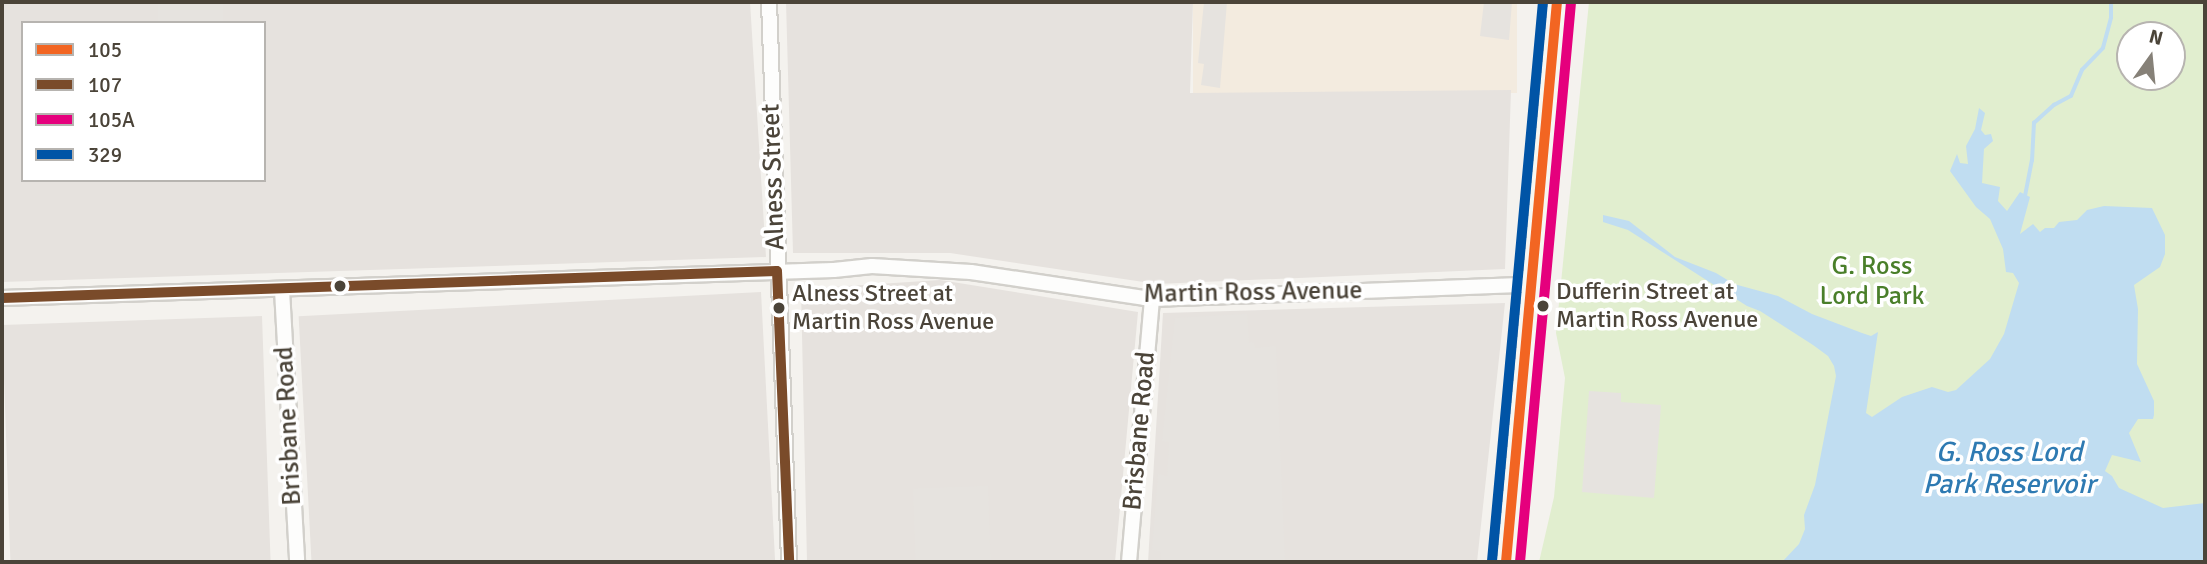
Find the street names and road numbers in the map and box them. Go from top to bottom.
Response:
street label: Alness Street [756,103,792,251]
street label: Martin Ross Avenue [1143,275,1363,311]
street label: Brisbane Road [269,346,309,506]
street label: Brisbane Road [1118,350,1162,512]

